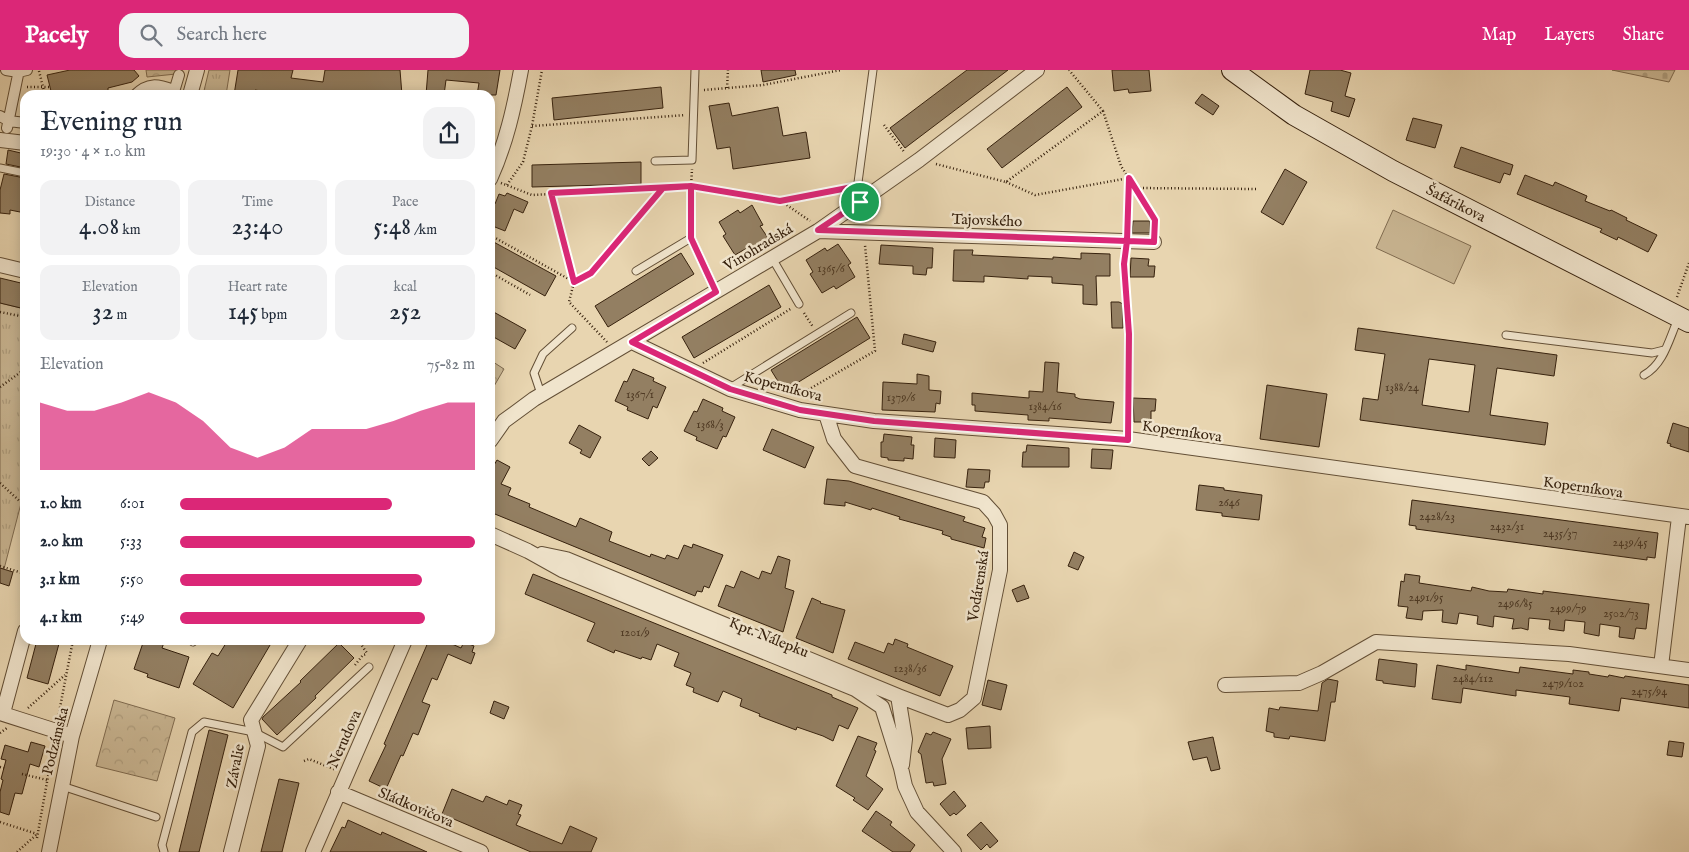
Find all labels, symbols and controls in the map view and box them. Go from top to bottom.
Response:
search box [119,13,469,58]
text: Pacely [25,20,89,51]
icon: search [137,21,165,49]
text: Search here [177,23,267,47]
text: Map [1482,24,1516,47]
text: Layers [1544,24,1595,47]
text: Share [1623,24,1664,47]
text: Evening run [40,105,183,140]
button: share [423,107,475,159]
text: 19:30 · 4 × 1.0 km [40,142,146,162]
street label: Šafárikova [1423,180,1489,227]
pin [839,181,881,223]
icon: arrive [846,188,874,216]
text: Distance [85,193,135,211]
text: Time [242,193,273,211]
text: Pace [392,193,418,211]
street label: Tajovského [951,210,1023,231]
text: 4.08 [79,211,119,243]
text: 23:40 [231,211,284,243]
text: 5:48 [373,211,411,243]
street label: Vinohradská [719,219,797,276]
text: km [119,221,141,239]
text: /km [411,221,437,239]
house number: 1365/6 [817,261,846,276]
text: Elevation [82,278,138,296]
text: Heart rate [228,278,287,296]
text: kcal [393,278,417,296]
text: 32 [92,296,113,328]
text: 145 [228,296,258,328]
text: 252 [389,296,421,328]
text: m [113,306,127,324]
text: bpm [258,306,287,324]
text: Elevation [40,355,103,375]
text: 75–82 m [427,355,475,375]
street label: Koperníkova [742,367,825,406]
house number: 1388/24 [1385,380,1419,395]
house number: 1367/1 [626,387,654,402]
house number: 1379/6 [887,390,916,405]
house number: 1384/16 [1028,399,1063,414]
street label: Koperníkova [1141,416,1224,447]
house number: 1368/3 [696,417,724,432]
street label: Koperníkova [1542,472,1625,503]
text: 1.0 km [40,494,82,514]
text: 6:01 [120,494,145,514]
house number: 2646 [1218,495,1241,510]
house number: 2428/23 [1419,509,1455,524]
house number: 2432/31 [1490,519,1524,534]
house number: 2435/37 [1543,526,1577,541]
text: 2.0 km [40,532,83,552]
text: 5:33 [120,532,142,552]
house number: 2439/45 [1613,535,1648,550]
street label: Vodárenská [963,549,994,624]
text: 3.1 km [40,570,80,590]
text: 5:50 [120,570,144,590]
house number: 2491/95 [1409,590,1444,605]
house number: 2496/85 [1497,596,1533,611]
house number: 2499/79 [1550,601,1586,616]
house number: 2502/73 [1603,606,1639,621]
text: 4.1 km [40,608,82,628]
text: 5:49 [120,608,145,628]
street label: Kpt. Nálepku [726,613,812,662]
house number: 1201/9 [620,625,650,640]
house number: 1238/36 [894,661,927,676]
house number: 2484/112 [1453,671,1494,686]
house number: 2479/102 [1542,676,1584,691]
house number: 2475/94 [1631,684,1667,699]
street label: Podzámska [38,705,73,777]
street label: Nerudova [323,707,366,771]
street label: Závalie [222,742,249,790]
street label: Sládkovičova [375,783,457,832]

